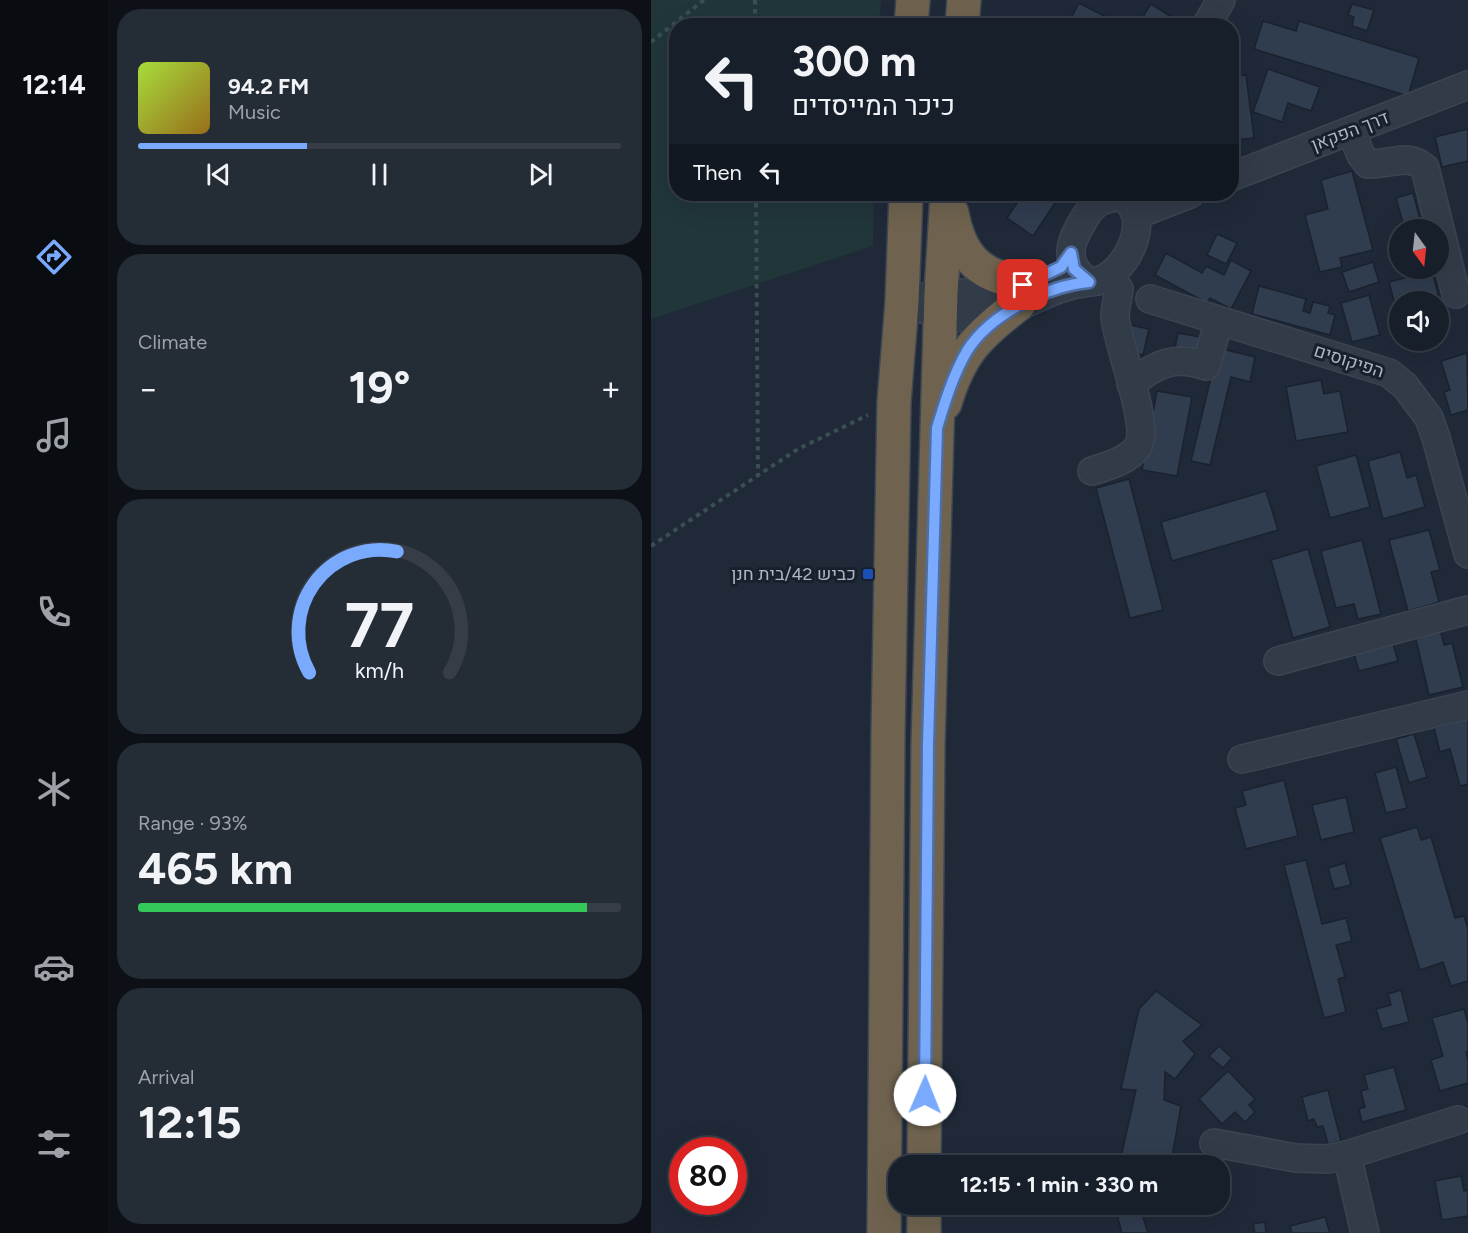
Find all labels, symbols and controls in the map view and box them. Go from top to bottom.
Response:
text: 300 m [792,36,916,87]
icon: left [693,42,771,120]
text: 12:14 [22,68,86,101]
text: 94.2 FM [228,73,309,100]
text: כיכר המייסדים [792,89,955,122]
text: Music [228,100,281,124]
street label: דרך הפקאן [1308,106,1392,156]
icon: left [754,156,787,189]
icon: previous [202,158,235,191]
icon: pause [363,158,396,191]
icon: next [524,158,557,191]
text: Then [693,159,742,186]
north arrow [1389,219,1449,279]
map controls [1389,219,1449,351]
icon: directions [33,236,75,278]
pin [997,259,1048,310]
icon: arrive [1006,268,1039,301]
button: sound [1389,291,1449,351]
text: Climate [138,330,207,354]
street label: הפיקוסים [1311,339,1387,383]
text: 19° [348,360,411,414]
text: − [138,369,159,408]
text: + [600,369,621,408]
icon: music [33,414,75,456]
place label: כביש 42/בית חנן [731,563,856,585]
marker: כביש 42/בית חנן [861,567,875,581]
text: 77 [345,589,414,664]
icon: phone [33,591,75,633]
text: km/h [355,659,404,684]
icon: climate [33,768,75,810]
text: Range · 93% [138,811,247,835]
text: 465 km [138,841,293,895]
icon: car [33,946,75,988]
position arrow [893,1063,957,1127]
text: Arrival [138,1065,194,1089]
text: 12:15 [138,1095,242,1149]
icon: filters [33,1123,75,1165]
speed limit sign: 80 [669,1137,747,1215]
text: 12:15 · 1 min · 330 m [960,1171,1158,1198]

